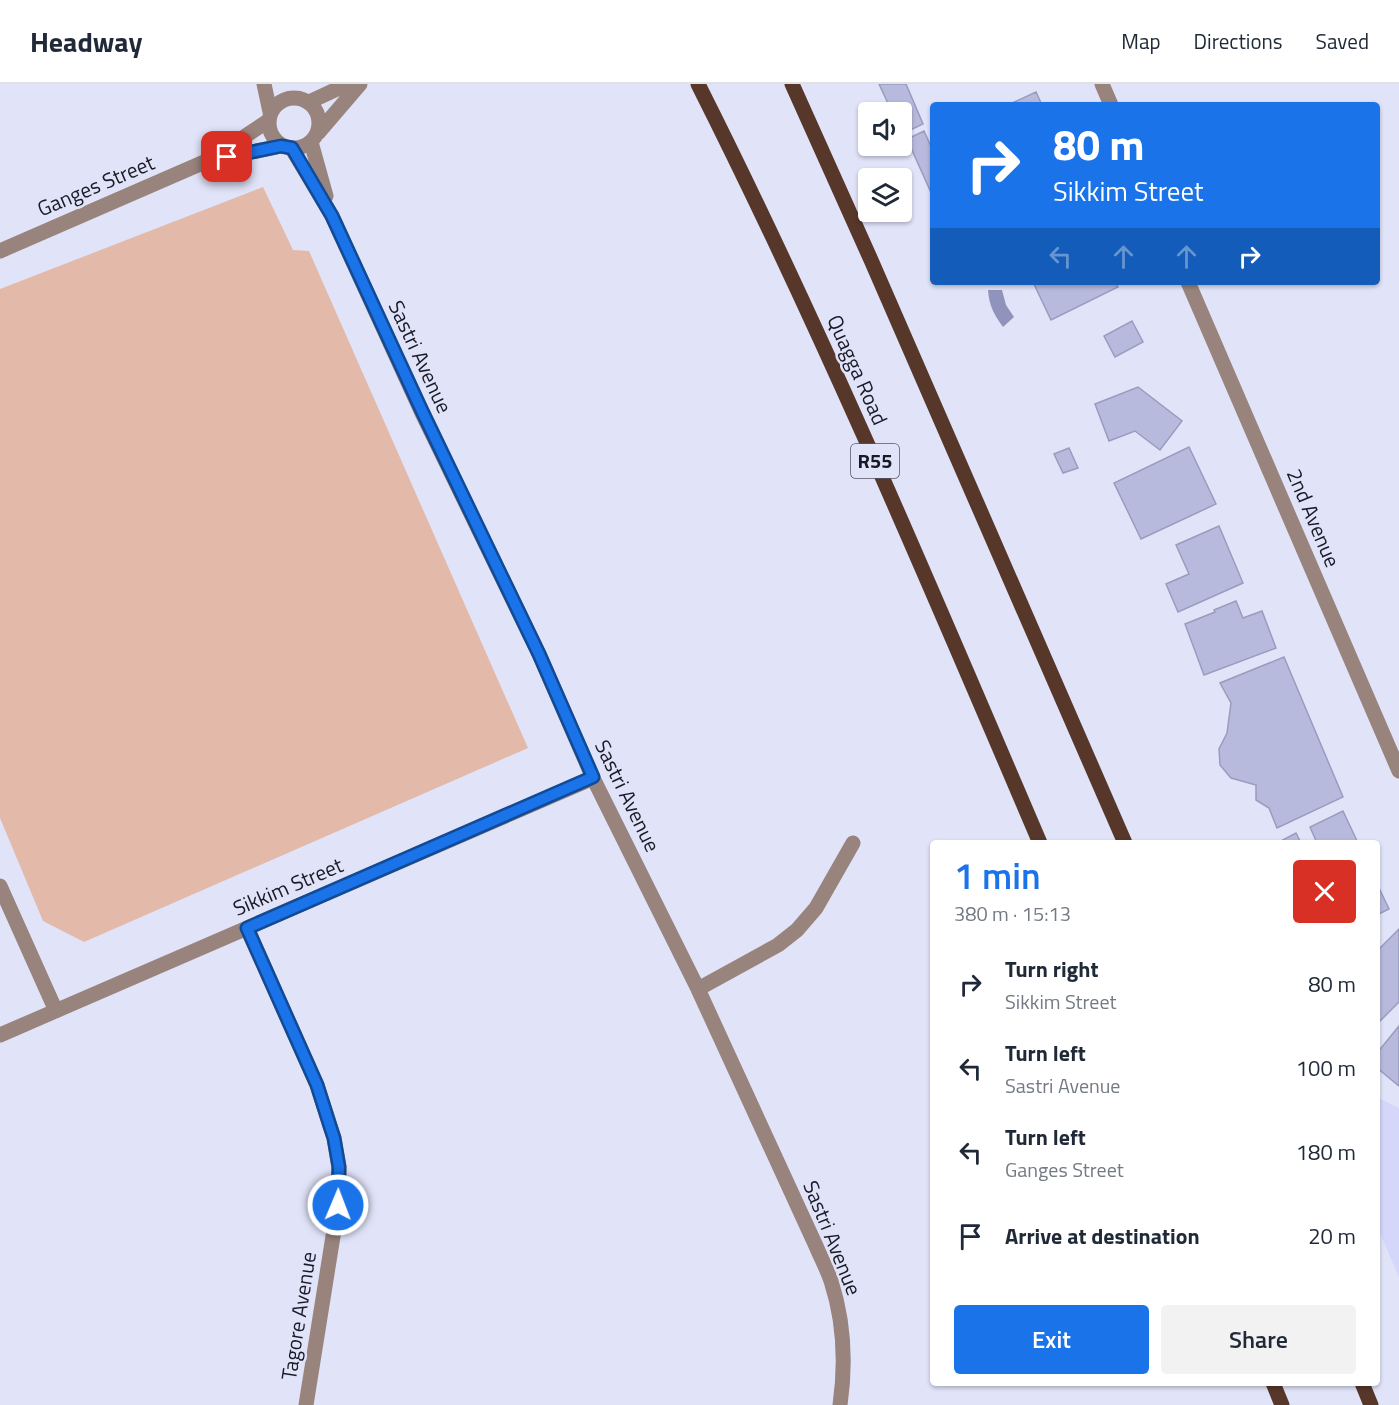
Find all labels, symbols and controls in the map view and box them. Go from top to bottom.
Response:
text: Headway [30,20,142,63]
text: Map [1121,25,1161,57]
text: Directions [1194,25,1283,57]
text: Saved [1316,25,1369,57]
map controls [858,102,912,222]
button: sound [858,102,912,156]
text: 80 m [1053,112,1145,176]
icon: right [954,126,1032,204]
pin [201,131,252,182]
icon: arrive [210,140,243,173]
street label: Ganges Street [32,146,160,224]
button: layers [858,168,912,222]
text: Sikkim Street [1053,170,1203,211]
icon: left [1044,240,1077,273]
icon: ahead [1107,240,1140,273]
icon: ahead [1170,240,1203,273]
icon: right [1233,240,1266,273]
street label: Sastri Avenue [381,295,461,418]
street label: Quagga Road [819,309,896,430]
road number: R55 [851,444,899,478]
street label: 2nd Avenue [1279,463,1349,572]
street label: Sastri Avenue [587,734,669,857]
street label: Sikkim Street [228,848,348,924]
text: 1 min [954,848,1041,903]
button: close [1293,860,1356,923]
text: 380 m · 15:13 [954,898,1071,929]
text: Turn right [1005,952,1099,986]
text: 80 m [1308,967,1356,1001]
icon: right [954,968,987,1001]
text: Sikkim Street [1005,986,1116,1017]
text: Turn left [1005,1036,1086,1070]
text: 100 m [1296,1051,1356,1085]
icon: left [954,1052,987,1085]
text: Sastri Avenue [1005,1070,1120,1101]
text: Turn left [1005,1120,1086,1154]
text: 180 m [1296,1135,1356,1169]
icon: left [954,1136,987,1169]
text: Ganges Street [1005,1154,1124,1185]
position arrow [306,1173,370,1237]
street label: Sastri Avenue [795,1175,870,1300]
text: Arrive at destination [1005,1219,1200,1253]
text: 20 m [1308,1219,1356,1253]
icon: arrive [954,1220,987,1253]
street label: Tagore Avenue [272,1249,324,1382]
button: Exit [954,1305,1149,1374]
button: Share [1161,1305,1356,1374]

